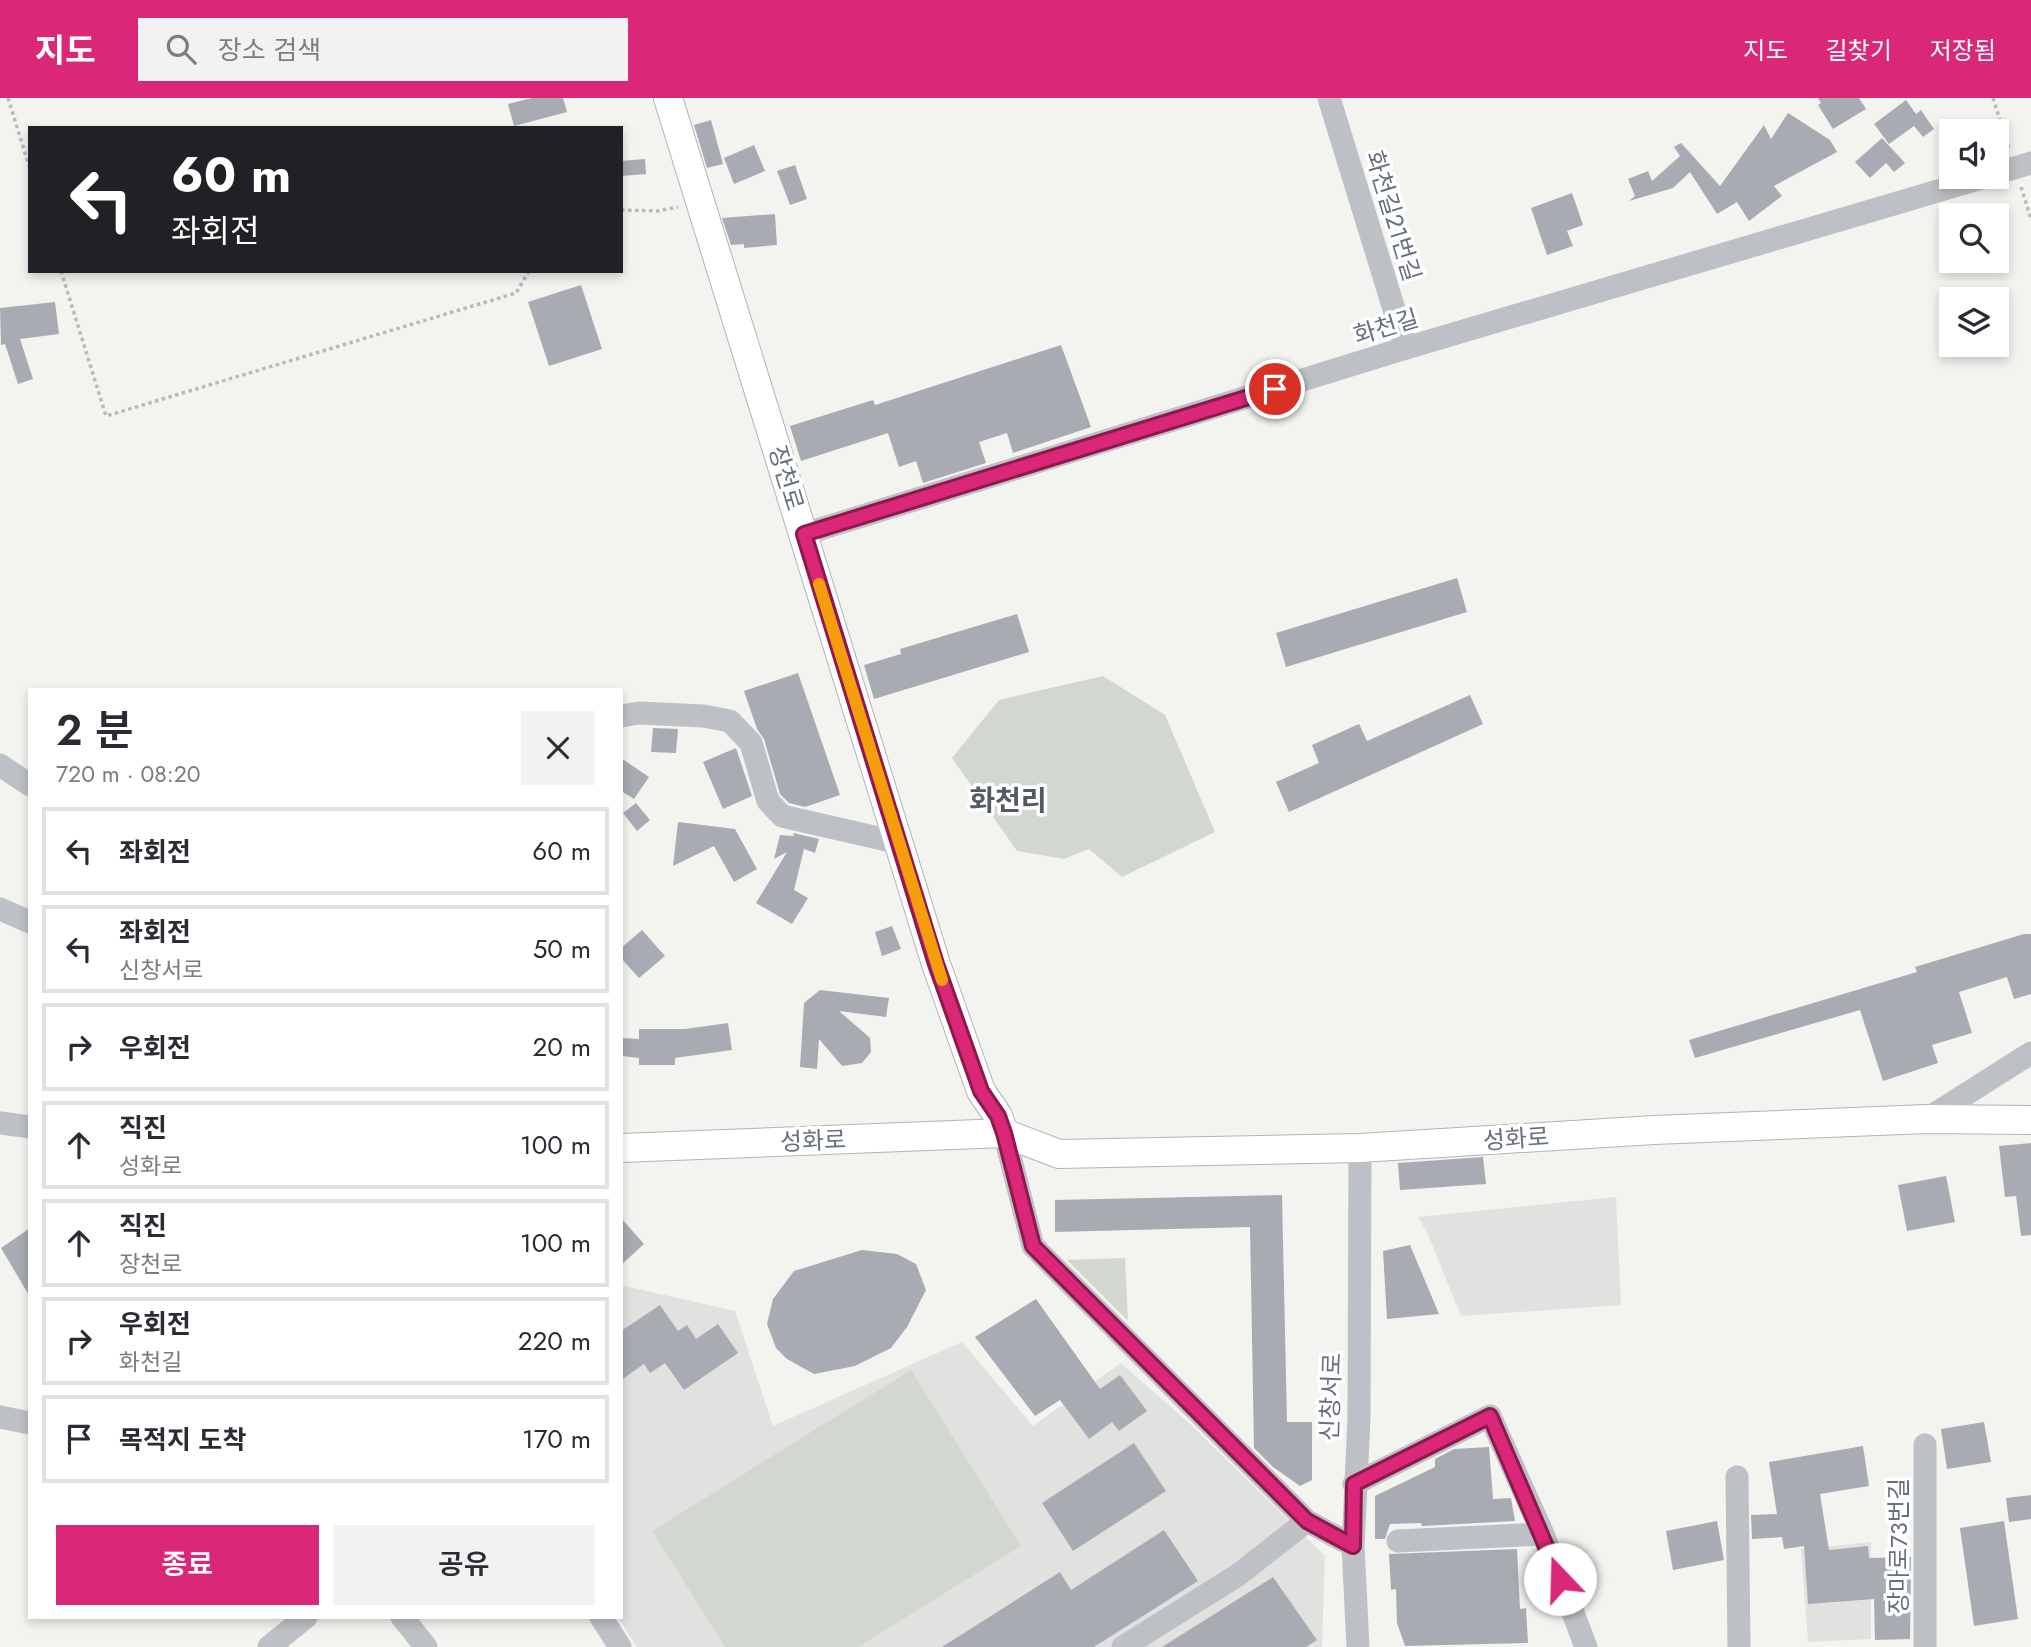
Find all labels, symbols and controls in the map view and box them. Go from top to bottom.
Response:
search box [138,18,628,81]
text: 지도 [35,27,96,74]
icon: search [162,30,200,68]
text: 장소 검색 [218,31,321,69]
text: 지도 [1743,33,1788,68]
text: 길찾기 [1826,33,1892,68]
text: 저장됨 [1930,33,1996,68]
map controls [1939,119,2009,357]
button: sound [1939,119,2009,189]
text: 60 m [171,140,291,210]
street label: 화천길21번길 [1357,146,1430,285]
icon: left [56,154,147,245]
button: search [1939,203,2009,273]
text: 좌회전 [171,208,259,254]
button: layers [1939,287,2009,357]
street label: 화천길 [1349,300,1423,353]
pin [1245,359,1305,419]
icon: arrive [1256,370,1294,408]
street label: 장천로 [760,441,813,515]
text: 2 분 [56,700,134,761]
button: close [521,711,595,785]
text: 720 m · 08:20 [56,757,201,791]
district label: 화천리 [969,780,1047,821]
icon: left [60,832,98,870]
text: 60 m [532,832,591,870]
text: 좌회전 [119,833,191,871]
text: 좌회전 [119,913,191,951]
icon: left [60,930,98,968]
text: 50 m [533,930,591,968]
text: 신창서로 [119,953,204,987]
icon: right [60,1028,98,1066]
text: 20 m [533,1028,591,1066]
text: 우회전 [119,1029,191,1067]
text: 직진 [119,1109,167,1147]
street label: 성화로 [1482,1119,1550,1158]
street label: 성화로 [779,1122,847,1159]
icon: ahead [60,1126,98,1164]
text: 100 m [520,1126,591,1164]
text: 성화로 [119,1149,182,1183]
text: 직진 [119,1207,167,1245]
icon: ahead [60,1224,98,1262]
text: 100 m [520,1224,591,1262]
text: 장천로 [119,1247,182,1281]
text: 우회전 [119,1305,191,1343]
icon: right [60,1322,98,1360]
text: 220 m [518,1322,591,1360]
text: 화천길 [119,1345,182,1379]
street label: 신창서로 [1311,1352,1350,1442]
icon: arrive [60,1420,98,1458]
text: 170 m [522,1420,591,1458]
text: 목적지 도착 [119,1421,246,1459]
street label: 장마로73번길 [1881,1478,1916,1614]
button: 종료 [56,1525,319,1605]
button: 공유 [333,1525,595,1605]
position arrow [1523,1542,1597,1616]

